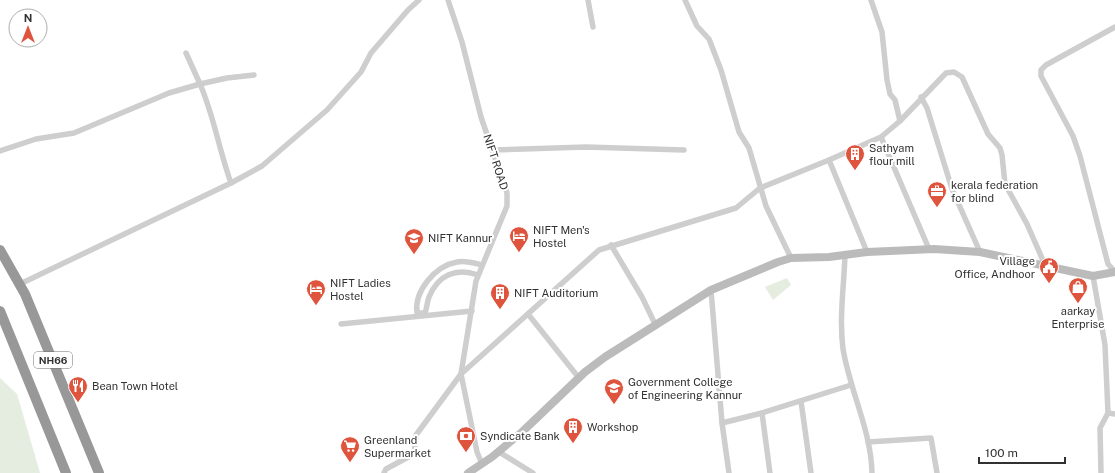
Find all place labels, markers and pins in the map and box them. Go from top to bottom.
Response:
place label: Sathyam flour mill [869,142,915,167]
building icon: Sathyam flour mill [844,143,866,171]
place label: kerala federation for blind [951,179,1038,204]
office icon: kerala federation for blind [926,180,948,208]
place label: NIFT Men's Hostel [533,224,590,249]
hotel icon: NIFT Men's Hostel [508,225,530,253]
school or university icon: NIFT Kannur [403,227,425,255]
place label: NIFT Kannur [428,232,492,244]
place label: Village Office, Andhoor [955,255,1035,280]
public building icon: Village Office, Andhoor [1038,256,1060,284]
shop icon: aarkay Enterprise [1067,276,1089,304]
place label: NIFT Ladies Hostel [330,277,391,302]
hotel icon: NIFT Ladies Hostel [305,278,327,306]
building icon: NIFT Auditorium [489,282,511,310]
place label: NIFT Auditorium [514,287,598,299]
place label: aarkay Enterprise [1052,305,1104,330]
restaurant icon: Bean Town Hotel [67,375,89,403]
place label: Government College of Engineering Kannur [628,376,742,401]
school or university icon: Government College of Engineering Kannur [603,377,625,405]
place label: Bean Town Hotel [92,380,178,392]
building icon: Workshop [562,416,584,444]
place label: Workshop [587,421,639,433]
bank icon: Syndicate Bank [455,425,477,453]
place label: Syndicate Bank [480,430,560,442]
place label: Greenland Supermarket [364,434,431,459]
supermarket icon: Greenland Supermarket [339,435,361,463]

